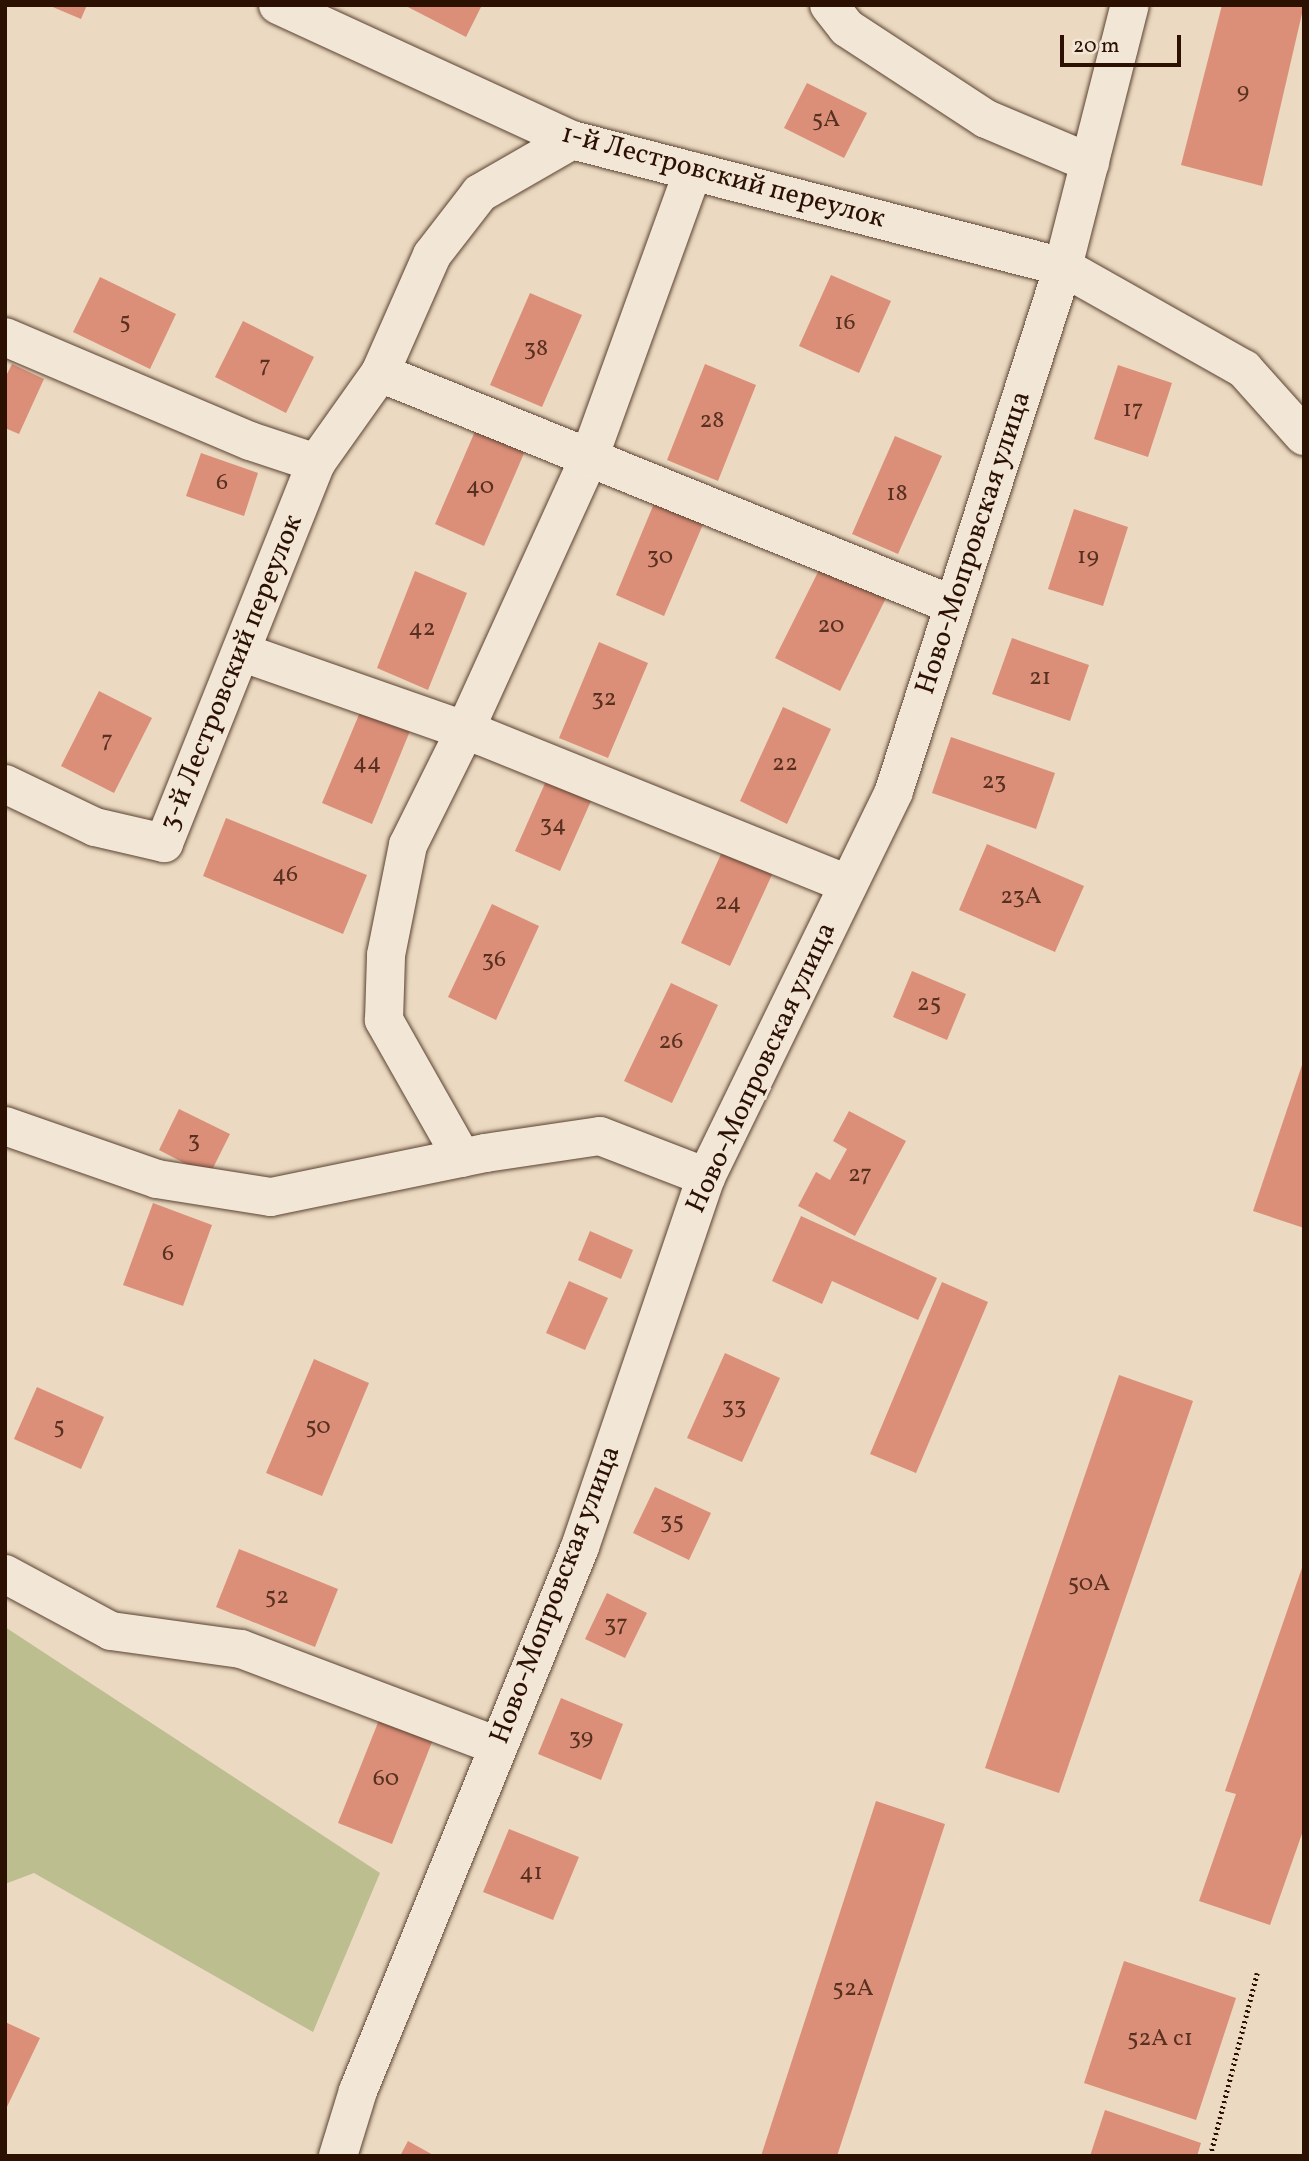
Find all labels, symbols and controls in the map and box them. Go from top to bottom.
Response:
scale bar [1064,21,1185,65]
text: 20 m [1073,32,1119,61]
house number: 9 [1237,79,1249,107]
house number: 5А [812,107,840,135]
street label: 1-й Лестровский переулок [558,118,888,236]
house number: 5 [119,309,131,337]
house number: 16 [834,310,856,338]
house number: 38 [524,336,548,364]
house number: 7 [259,353,271,381]
street label: Ново-Мопровская улица [909,387,1039,699]
house number: 17 [1123,397,1143,425]
house number: 28 [699,408,725,436]
house number: 6 [216,470,228,498]
house number: 40 [466,474,494,502]
house number: 18 [886,481,908,509]
street label: 3-й Лестровский переулок [153,510,311,836]
house number: 30 [647,544,673,572]
house number: 19 [1077,544,1099,572]
house number: 20 [817,613,845,641]
house number: 42 [408,616,436,644]
house number: 21 [1029,665,1051,693]
house number: 32 [591,686,617,714]
house number: 7 [101,728,113,756]
house number: 44 [353,750,381,778]
house number: 22 [772,751,798,779]
house number: 23 [982,769,1006,797]
house number: 34 [540,812,566,840]
house number: 46 [272,862,298,890]
house number: 23А [1000,884,1042,912]
house number: 24 [715,890,741,918]
street label: Ново-Мопровская улица [680,917,844,1219]
house number: 36 [482,947,506,975]
house number: 25 [917,991,941,1019]
house number: 26 [658,1029,684,1057]
house number: 3 [188,1128,200,1156]
house number: 27 [848,1162,872,1190]
house number: 6 [162,1241,174,1269]
house number: 33 [722,1394,746,1422]
house number: 5 [53,1414,65,1442]
house number: 50 [305,1414,331,1442]
street label: Ново-Мопровская улица [483,1441,629,1749]
house number: 35 [660,1509,684,1537]
house number: 50А [1068,1571,1110,1599]
house number: 52 [265,1584,289,1612]
house number: 37 [604,1612,628,1640]
house number: 39 [569,1725,593,1753]
house number: 60 [373,1766,399,1794]
house number: 41 [519,1860,543,1888]
house number: 52А [832,1976,874,2004]
house number: 52А с1 [1127,2026,1193,2054]

